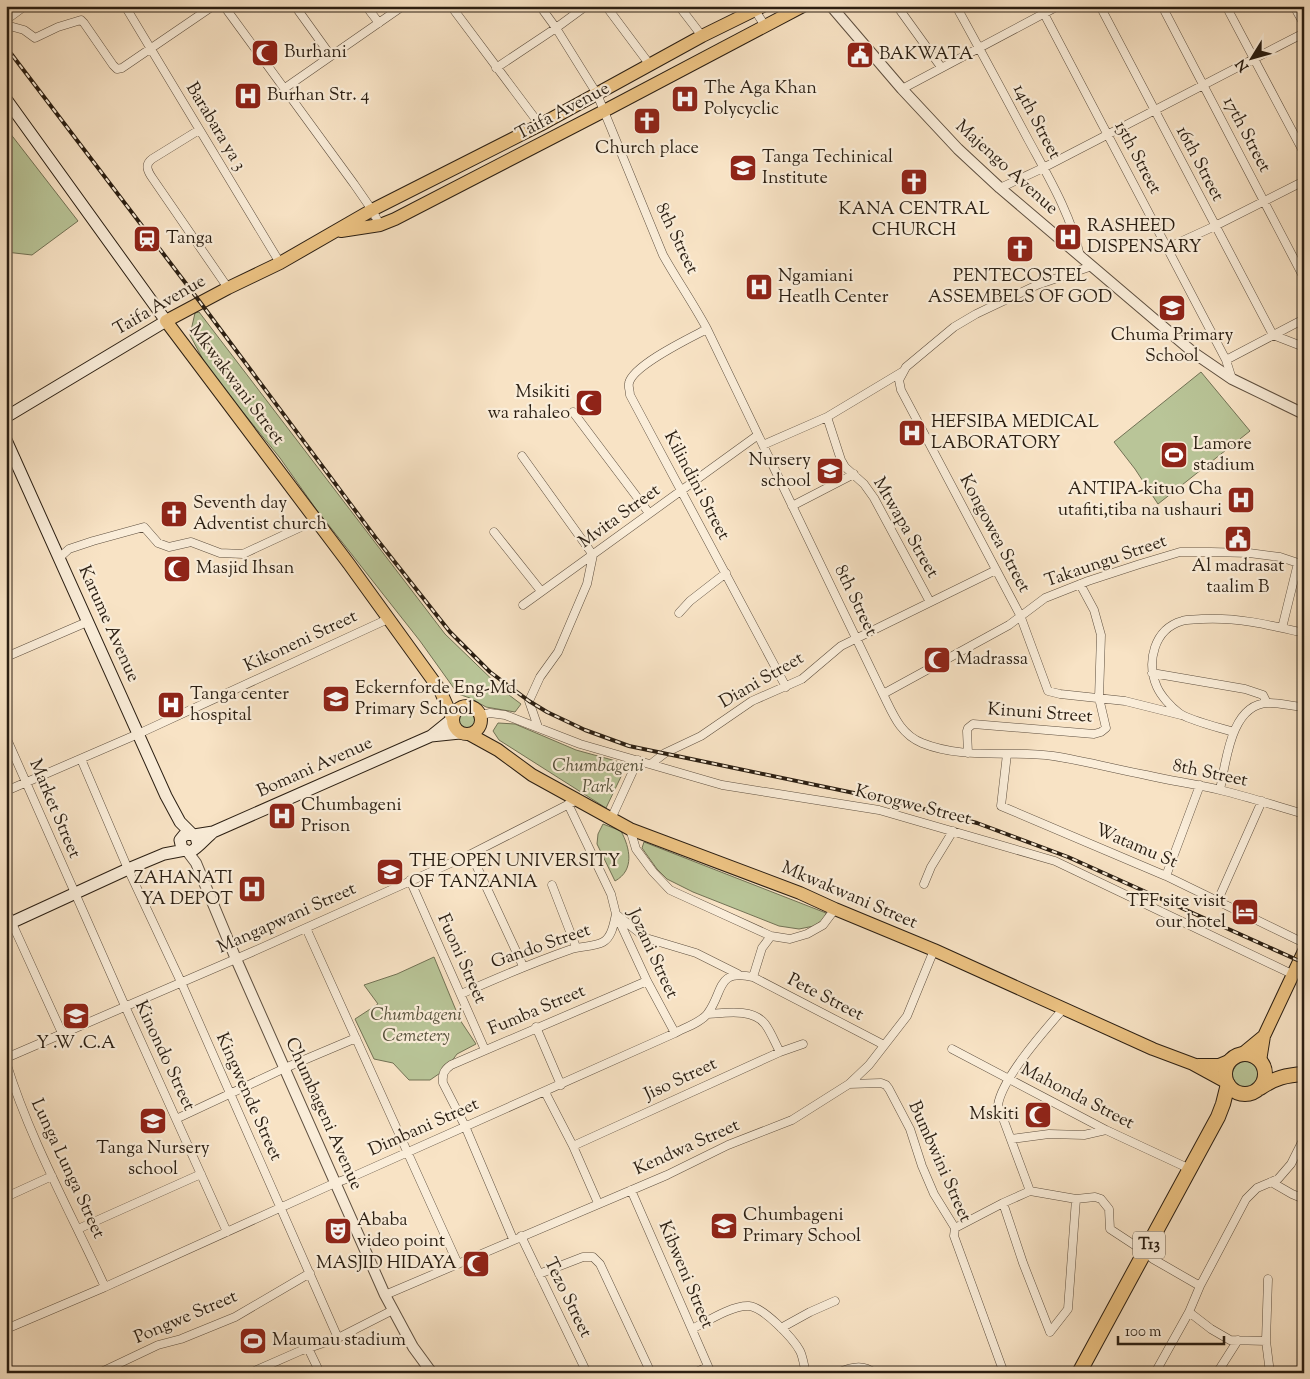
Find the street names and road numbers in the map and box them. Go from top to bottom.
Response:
street label: Taifa Avenue [511,76,615,148]
street label: Barabara ya 3 [178,78,252,176]
street label: 14th Street [1005,80,1067,164]
street label: 17th Street [1215,93,1277,177]
street label: Majengo Avenue [949,115,1063,221]
street label: 15th Street [1107,117,1167,199]
street label: 16th Street [1168,122,1230,206]
street label: 8th Street [648,199,704,279]
street label: Taifa Avenue [109,269,211,343]
street label: Mkwakwani Street [182,319,290,451]
street label: Kilindini Street [656,427,736,545]
street label: Kongowea Street [952,470,1036,598]
street label: Mtwapa Street [866,473,944,583]
street label: Mvita Street [574,478,666,556]
street label: Takaungu Street [1041,529,1171,595]
street label: Karume Avenue [71,561,145,687]
street label: 8th Street [827,561,883,641]
street label: Kikoneni Street [240,604,362,680]
street label: Diani Street [715,646,809,716]
street label: Kinuni Street [987,697,1093,731]
street label: Bomani Avenue [253,731,377,805]
street label: 8th Street [1170,753,1250,795]
street label: Market Street [21,755,87,863]
street label: Korogwe Street [852,779,974,833]
street label: Watamu St [1091,818,1181,876]
street label: Mkwakwani Street [777,856,921,936]
street label: Mangapwani Street [213,877,361,961]
street label: Jozani Street [619,904,684,1003]
street label: Fuoni Street [430,910,492,1008]
street label: Gando Street [488,918,594,976]
street label: Pete Street [782,968,868,1028]
street label: Fumba Street [484,979,590,1043]
street label: Kinondo Street [127,997,201,1115]
street label: Kingwende Street [208,1029,288,1165]
street label: Chumbageni Avenue [278,1033,368,1195]
street label: Jiso Street [639,1052,722,1109]
street label: Mahonda Street [1016,1057,1138,1137]
street label: Dimbani Street [365,1092,483,1164]
street label: Lunga Lunga Street [23,1095,111,1243]
street label: Bumbwini Street [901,1097,977,1227]
street label: Kendwa Street [630,1113,744,1183]
street label: Kibweni Street [651,1217,719,1333]
road number: T13 [1133,1232,1165,1258]
street label: Tezo Street [536,1253,598,1343]
street label: Pongwe Street [130,1285,242,1351]

